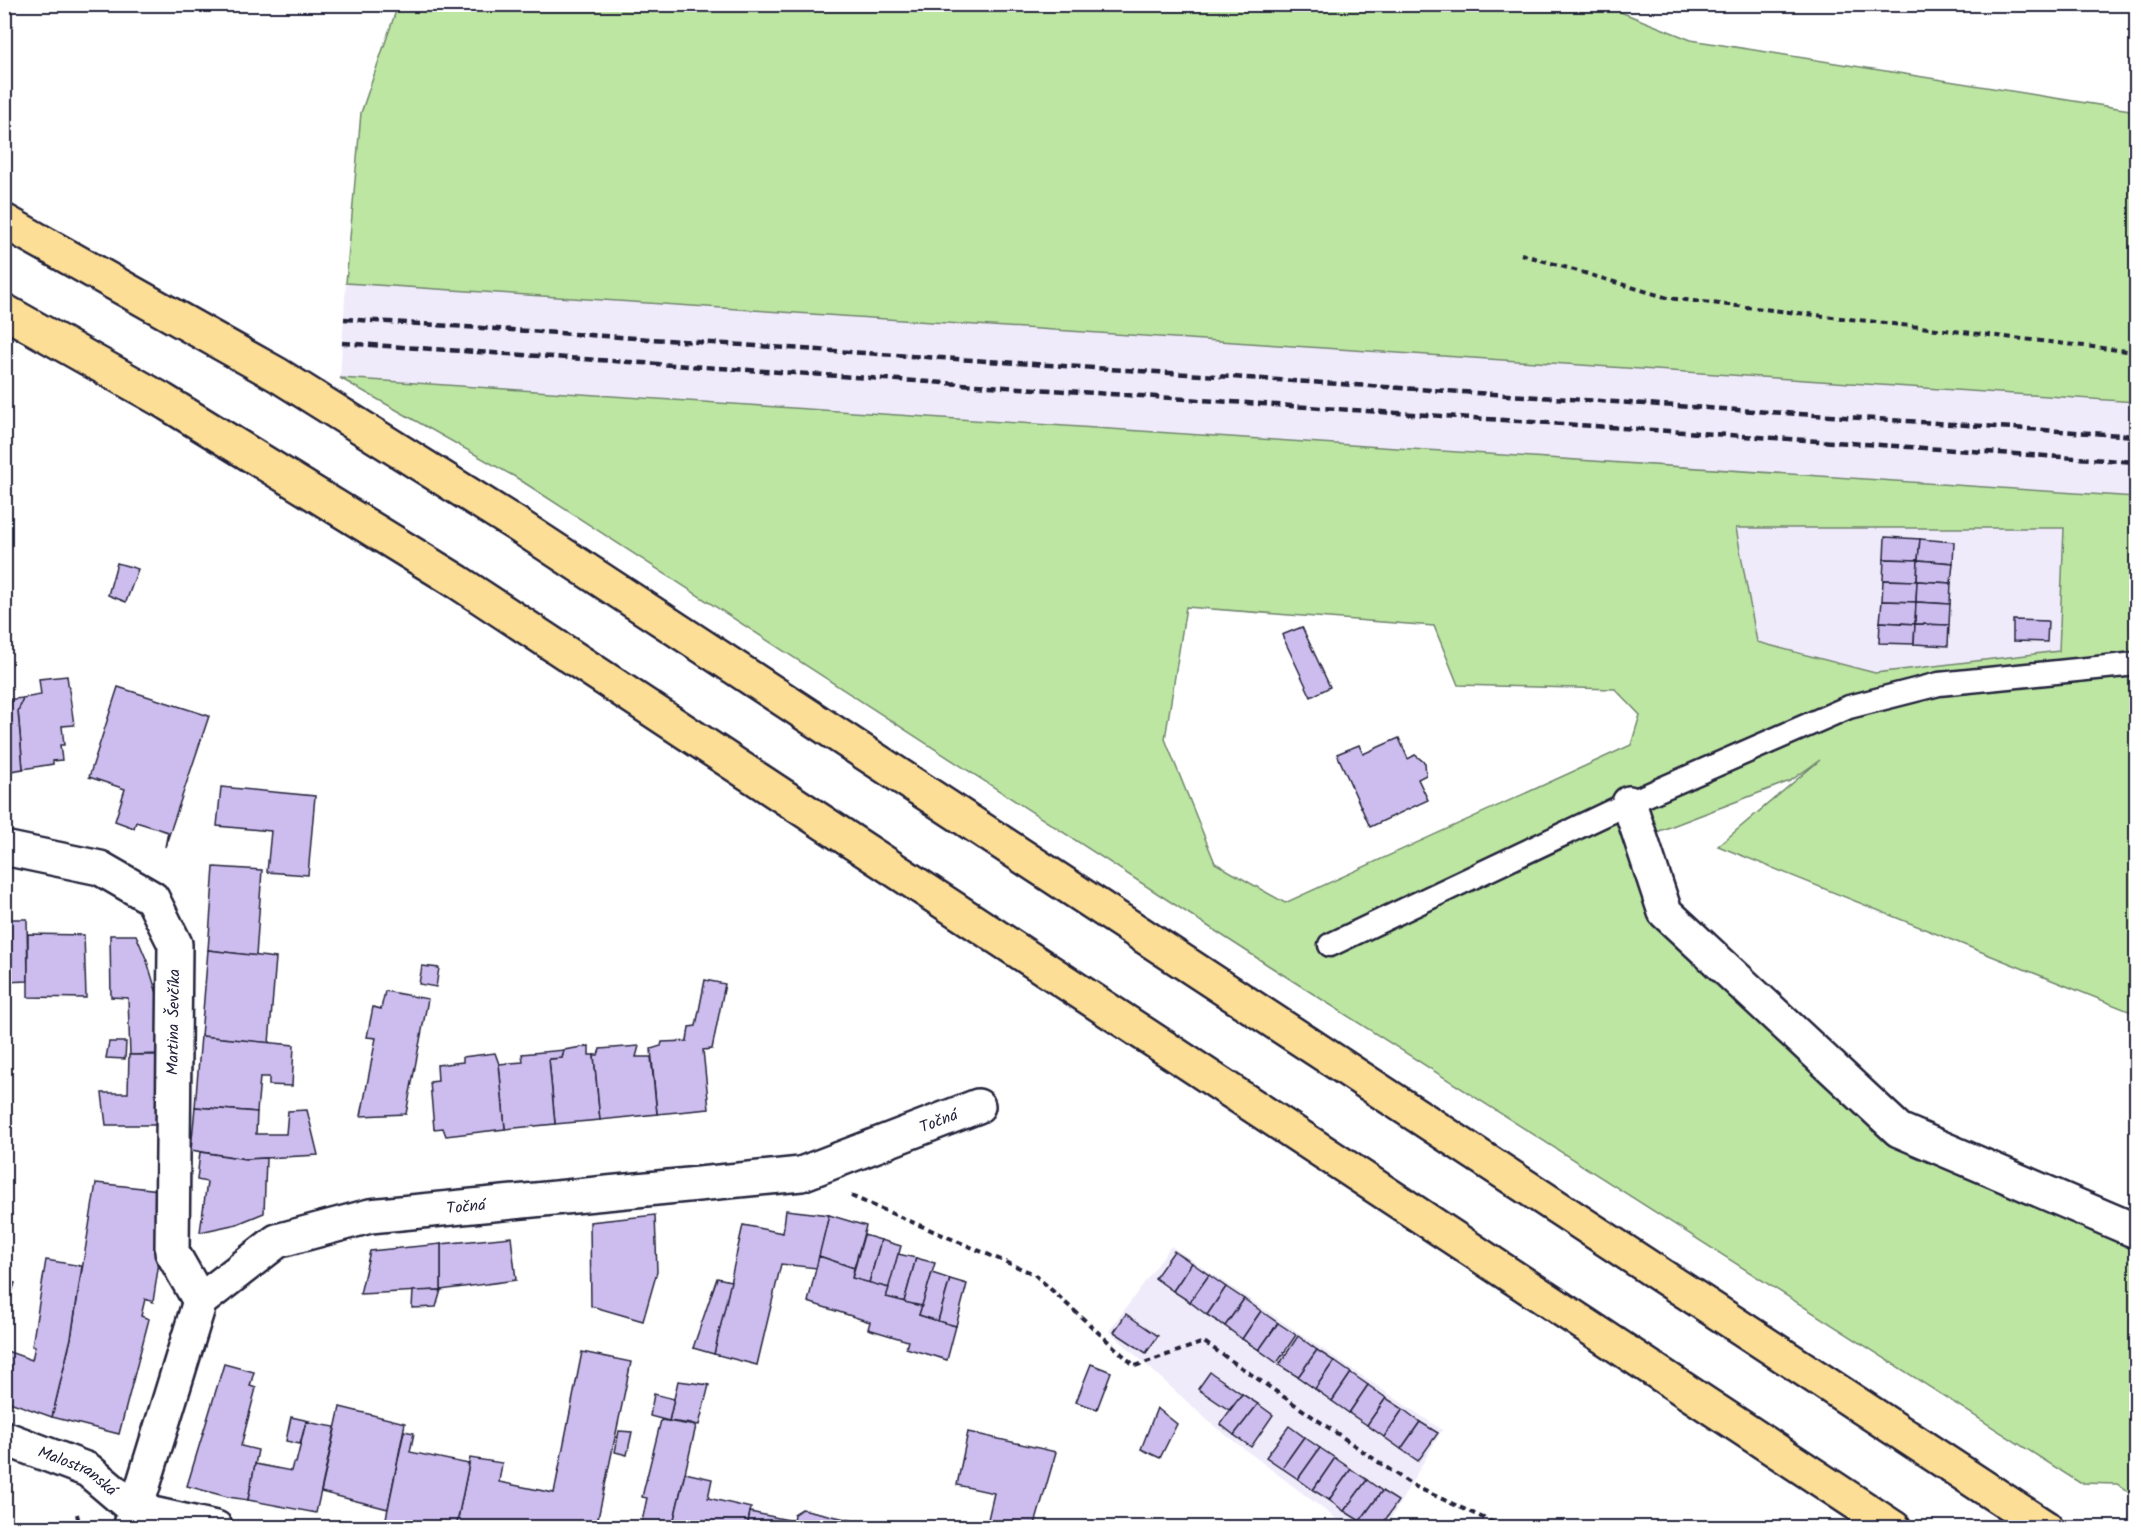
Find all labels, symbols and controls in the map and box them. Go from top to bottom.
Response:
street label: Martina Ševčíka [161,969,187,1075]
street label: Točná [916,1102,963,1140]
street label: Točná [445,1192,488,1221]
street label: Malostranská [34,1440,124,1503]

